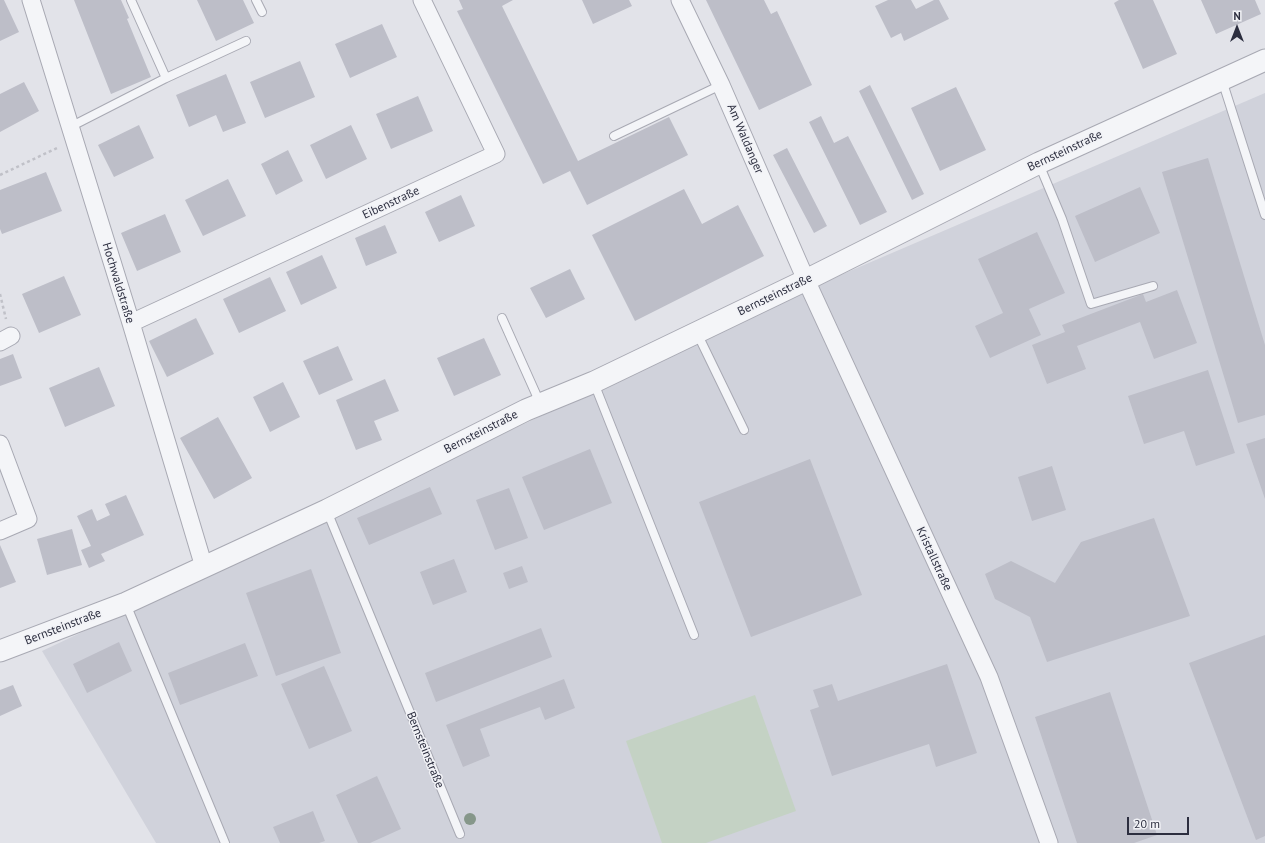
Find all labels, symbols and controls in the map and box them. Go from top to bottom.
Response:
north arrow [1217,8,1257,48]
text: N [1233,9,1241,23]
street label: Am Waldanger [724,102,766,176]
street label: Bernsteinstraße [1025,127,1105,175]
street label: Eibenstraße [360,184,422,222]
street label: Hochwaldstraße [99,241,137,325]
street label: Bernsteinstraße [735,271,815,319]
street label: Bernsteinstraße [442,407,520,457]
street label: Kristallstraße [913,525,955,593]
street label: Bernsteinstraße [23,606,103,648]
street label: Bernsteinstraße [403,710,447,790]
scale bar [1129,809,1191,835]
text: 20 m [1134,816,1160,831]

